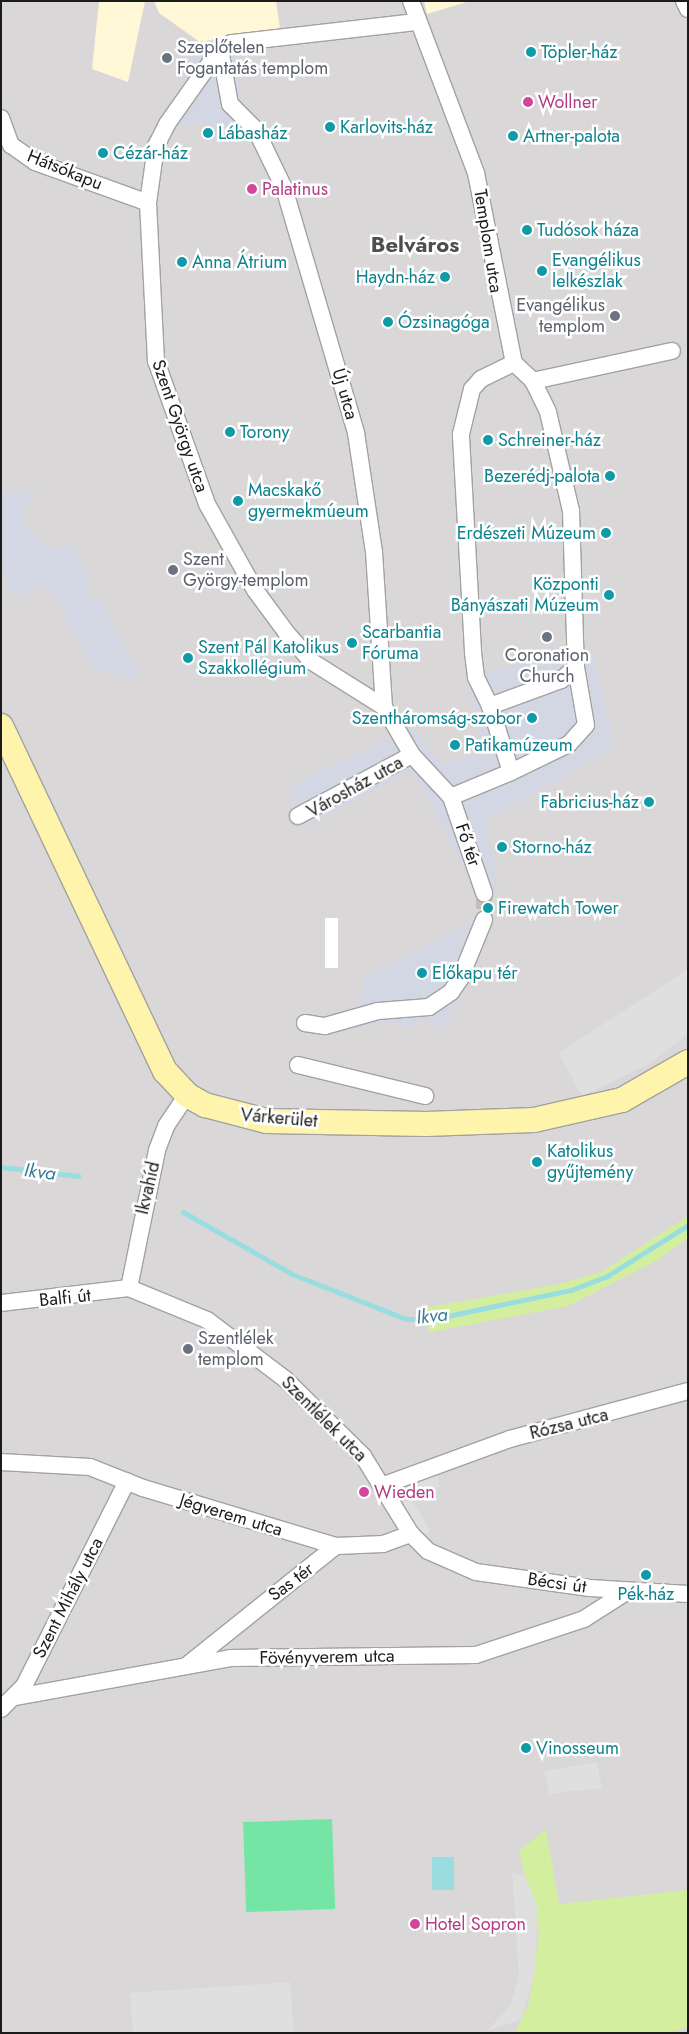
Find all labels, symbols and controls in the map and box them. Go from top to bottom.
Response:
place label: Szeplőtelen Fogantatás templom [177,37,328,80]
place label: Töpler-ház [541,41,617,63]
marker: Töpler-ház [525,46,537,58]
marker: Szeplőtelen Fogantatás templom [161,52,173,64]
place label: Wollner [538,91,597,113]
marker: Wollner [522,96,534,108]
place label: Karlovits-ház [340,116,433,138]
marker: Karlovits-ház [324,121,336,133]
place label: Lábasház [218,122,287,144]
place label: Artner-palota [523,125,620,147]
marker: Lábasház [202,127,214,139]
marker: Artner-palota [507,130,519,142]
place label: Cézár-ház [113,142,188,164]
street label: Hátsókapu [24,145,106,195]
marker: Cézár-ház [97,147,109,159]
place label: Palatinus [262,178,328,200]
marker: Palatinus [246,183,258,195]
street label: Templom utca [469,188,507,294]
place label: Tudósok háza [537,219,639,241]
marker: Tudósok háza [521,224,533,236]
district label: Belváros [371,232,459,258]
place label: Evangélikus lelkészlak [552,250,641,292]
place label: Anna Átrium [192,251,287,273]
marker: Anna Átrium [176,256,188,268]
marker: Evangélikus lelkészlak [536,265,548,277]
place label: Haydn-ház [356,266,435,288]
marker: Haydn-ház [439,271,451,283]
place label: Evangélikus templom [516,295,605,338]
marker: Evangélikus templom [609,310,621,322]
place label: Ózsinagóga [398,311,490,333]
marker: Ózsinagóga [382,316,394,328]
street label: Szent György utca [147,357,213,495]
street label: Új utca [327,366,363,422]
place label: Torony [240,421,289,443]
marker: Torony [224,426,236,438]
place label: Schreiner-ház [498,429,601,451]
marker: Schreiner-ház [482,434,494,446]
place label: Bezerédj-palota [484,465,600,487]
marker: Bezerédj-palota [604,470,616,482]
place label: Macskakő gyermekmúeum [248,480,369,522]
marker: Macskakő gyermekmúeum [232,495,244,507]
place label: Erdészeti Múzeum [457,522,596,544]
marker: Erdészeti Múzeum [600,527,612,539]
place label: Szent György-templom [183,549,308,592]
marker: Szent György-templom [167,564,179,576]
place label: Központi Bányászati Múzeum [451,574,599,616]
marker: Központi Bányászati Múzeum [603,589,615,601]
place label: Scarbantia Fóruma [362,622,441,664]
marker: Coronation Church [541,631,553,643]
place label: Szent Pál Katolikus Szakkollégium [198,637,339,680]
marker: Scarbantia Fóruma [346,637,358,649]
place label: Coronation Church [505,645,589,688]
marker: Szent Pál Katolikus Szakkollégium [182,652,194,664]
place label: Szentháromság-szobor [352,707,522,729]
marker: Szentháromság-szobor [526,712,538,724]
place label: Patikamúzeum [465,734,573,756]
marker: Patikamúzeum [449,739,461,751]
street label: Városház utca [303,752,407,822]
place label: Fabricius-ház [541,791,639,813]
marker: Fabricius-ház [643,796,655,808]
street label: Fő tér [451,821,485,869]
place label: Storno-ház [512,836,592,858]
marker: Storno-ház [496,841,508,853]
place label: Firewatch Tower [498,897,619,919]
marker: Firewatch Tower [482,902,494,914]
place label: Előkapu tér [432,962,517,984]
marker: Előkapu tér [416,967,428,979]
street label: Várkerület [240,1104,318,1132]
place label: Katolikus gyűjtemény [547,1141,633,1184]
marker: Katolikus gyűjtemény [531,1156,543,1168]
water label: Ikva [23,1159,57,1185]
street label: Ikvahíd [131,1159,165,1217]
street label: Balfi út [38,1285,92,1311]
water label: Ikva [415,1303,449,1329]
place label: Szentlélek templom [198,1328,274,1370]
marker: Szentlélek templom [182,1343,194,1355]
street label: Szentlélek utca [277,1372,371,1466]
street label: Rózsa utca [527,1404,611,1444]
place label: Wieden [374,1481,435,1503]
marker: Wieden [358,1486,370,1498]
street label: Jégverem utca [177,1489,285,1541]
street label: Szent Mihály utca [28,1534,108,1662]
street label: Sas tér [264,1558,318,1606]
street label: Bécsi út [526,1568,588,1598]
marker: Pék-ház [640,1569,652,1581]
place label: Pék-ház [618,1583,674,1605]
street label: Fövényverem utca [259,1645,395,1669]
place label: Vinosseum [536,1737,619,1759]
marker: Vinosseum [520,1742,532,1754]
place label: Hotel Sopron [425,1913,526,1935]
marker: Hotel Sopron [409,1918,421,1930]

